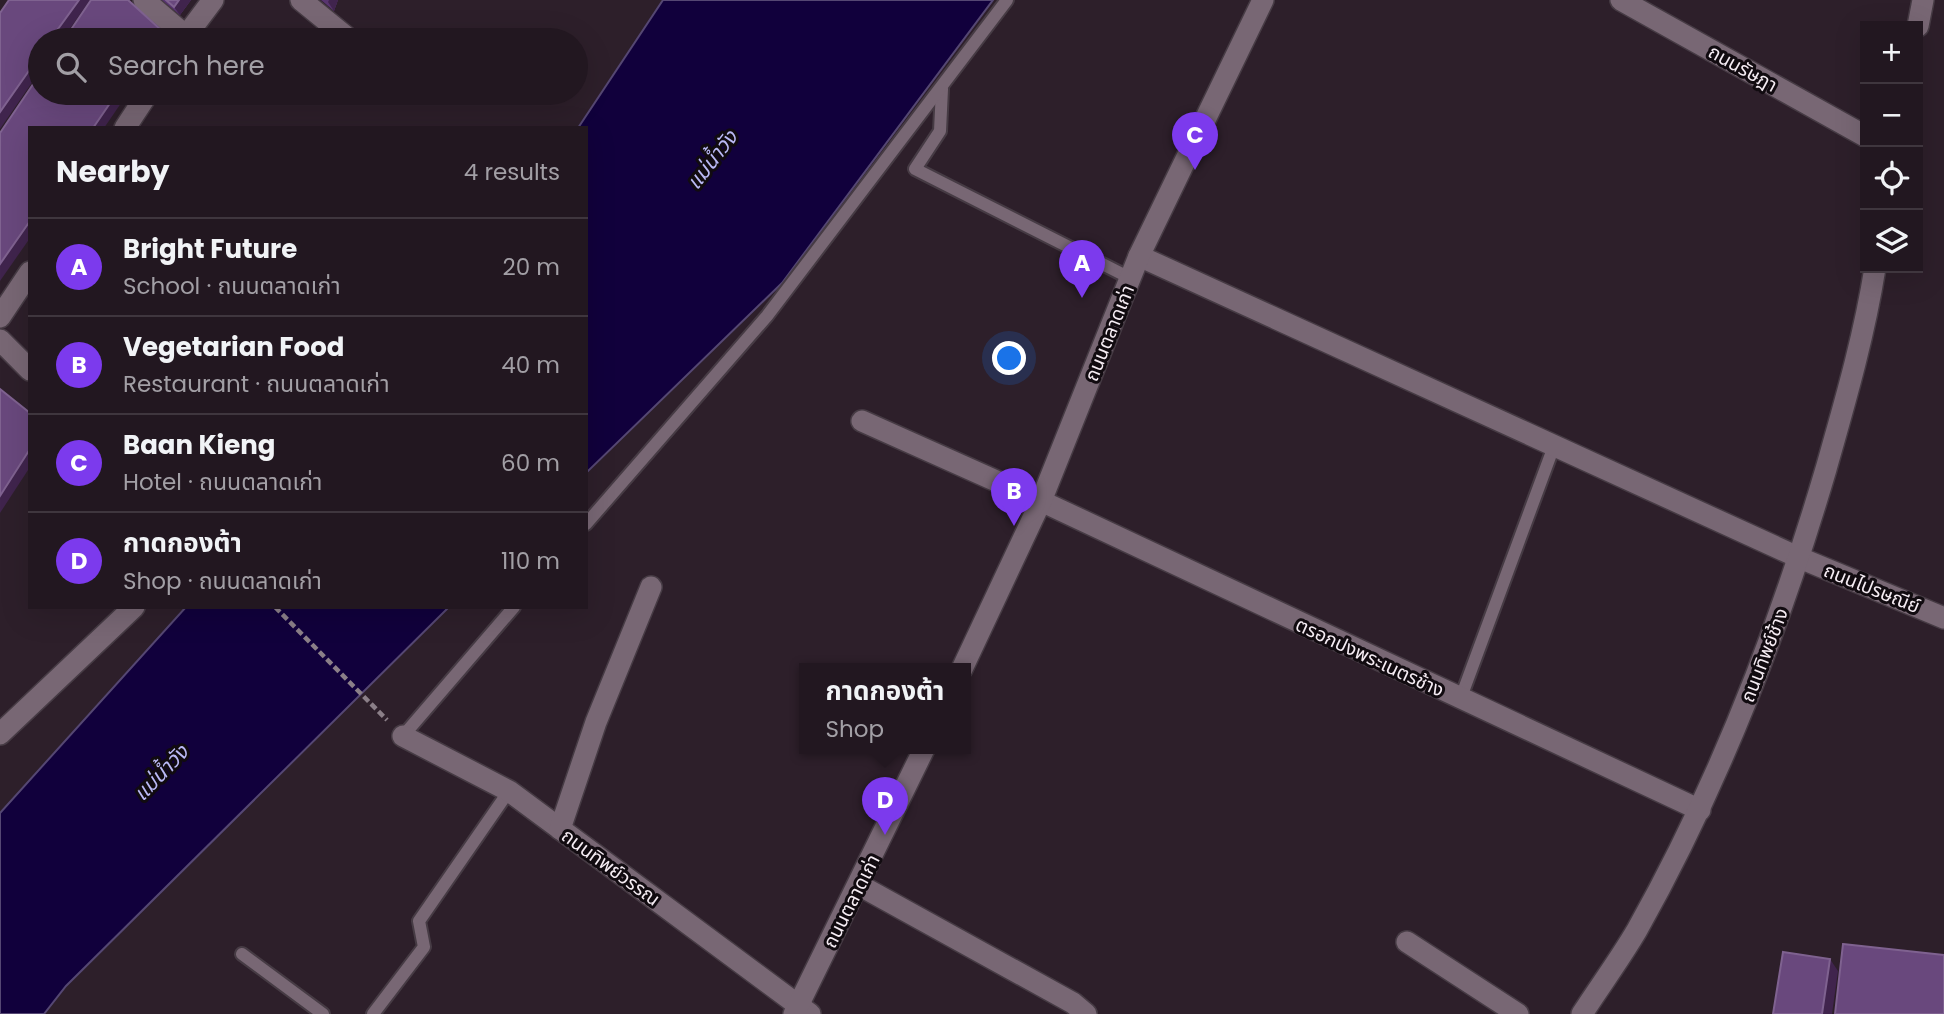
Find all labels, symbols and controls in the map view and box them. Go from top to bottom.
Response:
map controls [1860,21,1923,273]
button: + [1860,21,1923,84]
search box [28,28,588,105]
street label: ถนนรัษฎา [1703,38,1782,99]
icon: search [52,48,90,86]
text: Search here [108,48,265,84]
button: − [1860,84,1923,147]
pin: C [1172,112,1218,170]
water label: แม่น้ำวัง [679,123,745,195]
button: locate [1860,147,1923,210]
text: Nearby [56,150,170,193]
text: 4 results [464,156,560,188]
button: layers [1860,210,1923,273]
text: Bright Future [123,231,297,267]
pin: A [1059,240,1105,298]
text: A [71,251,87,283]
text: 20 m [502,251,560,283]
text: School · ถนนตลาดเก่า [123,270,341,302]
street label: ถนนตลาดเก่า [1078,281,1141,385]
text: Vegetarian Food [123,329,344,365]
your location [992,341,1026,375]
text: B [71,349,87,381]
text: 40 m [501,349,560,381]
text: Restaurant · ถนนตลาดเก่า [123,368,390,400]
text: Baan Kieng [123,427,275,463]
text: C [70,447,88,479]
text: 60 m [501,447,560,479]
text: Hotel · ถนนตลาดเก่า [123,466,322,498]
pin: B [991,468,1037,526]
text: กาดกองต้า [123,525,242,561]
text: D [71,545,87,577]
text: 110 m [501,545,560,577]
street label: ถนนไปรษณีย์ [1820,557,1924,620]
text: Shop · ถนนตลาดเก่า [123,565,322,597]
street label: ถนนทิพย์ช้าง [1734,604,1795,706]
street label: ตรอกปงพระเนตรช้าง [1291,611,1449,704]
popup [799,663,971,754]
text: กาดกองต้า [826,673,944,709]
text: Shop [826,713,884,745]
water label: แม่น้ำวัง [127,737,196,807]
pin: D [862,777,908,835]
street label: ถนนทิพย์วรรณ [556,822,666,912]
street label: ถนนตลาดเก่า [816,850,887,953]

